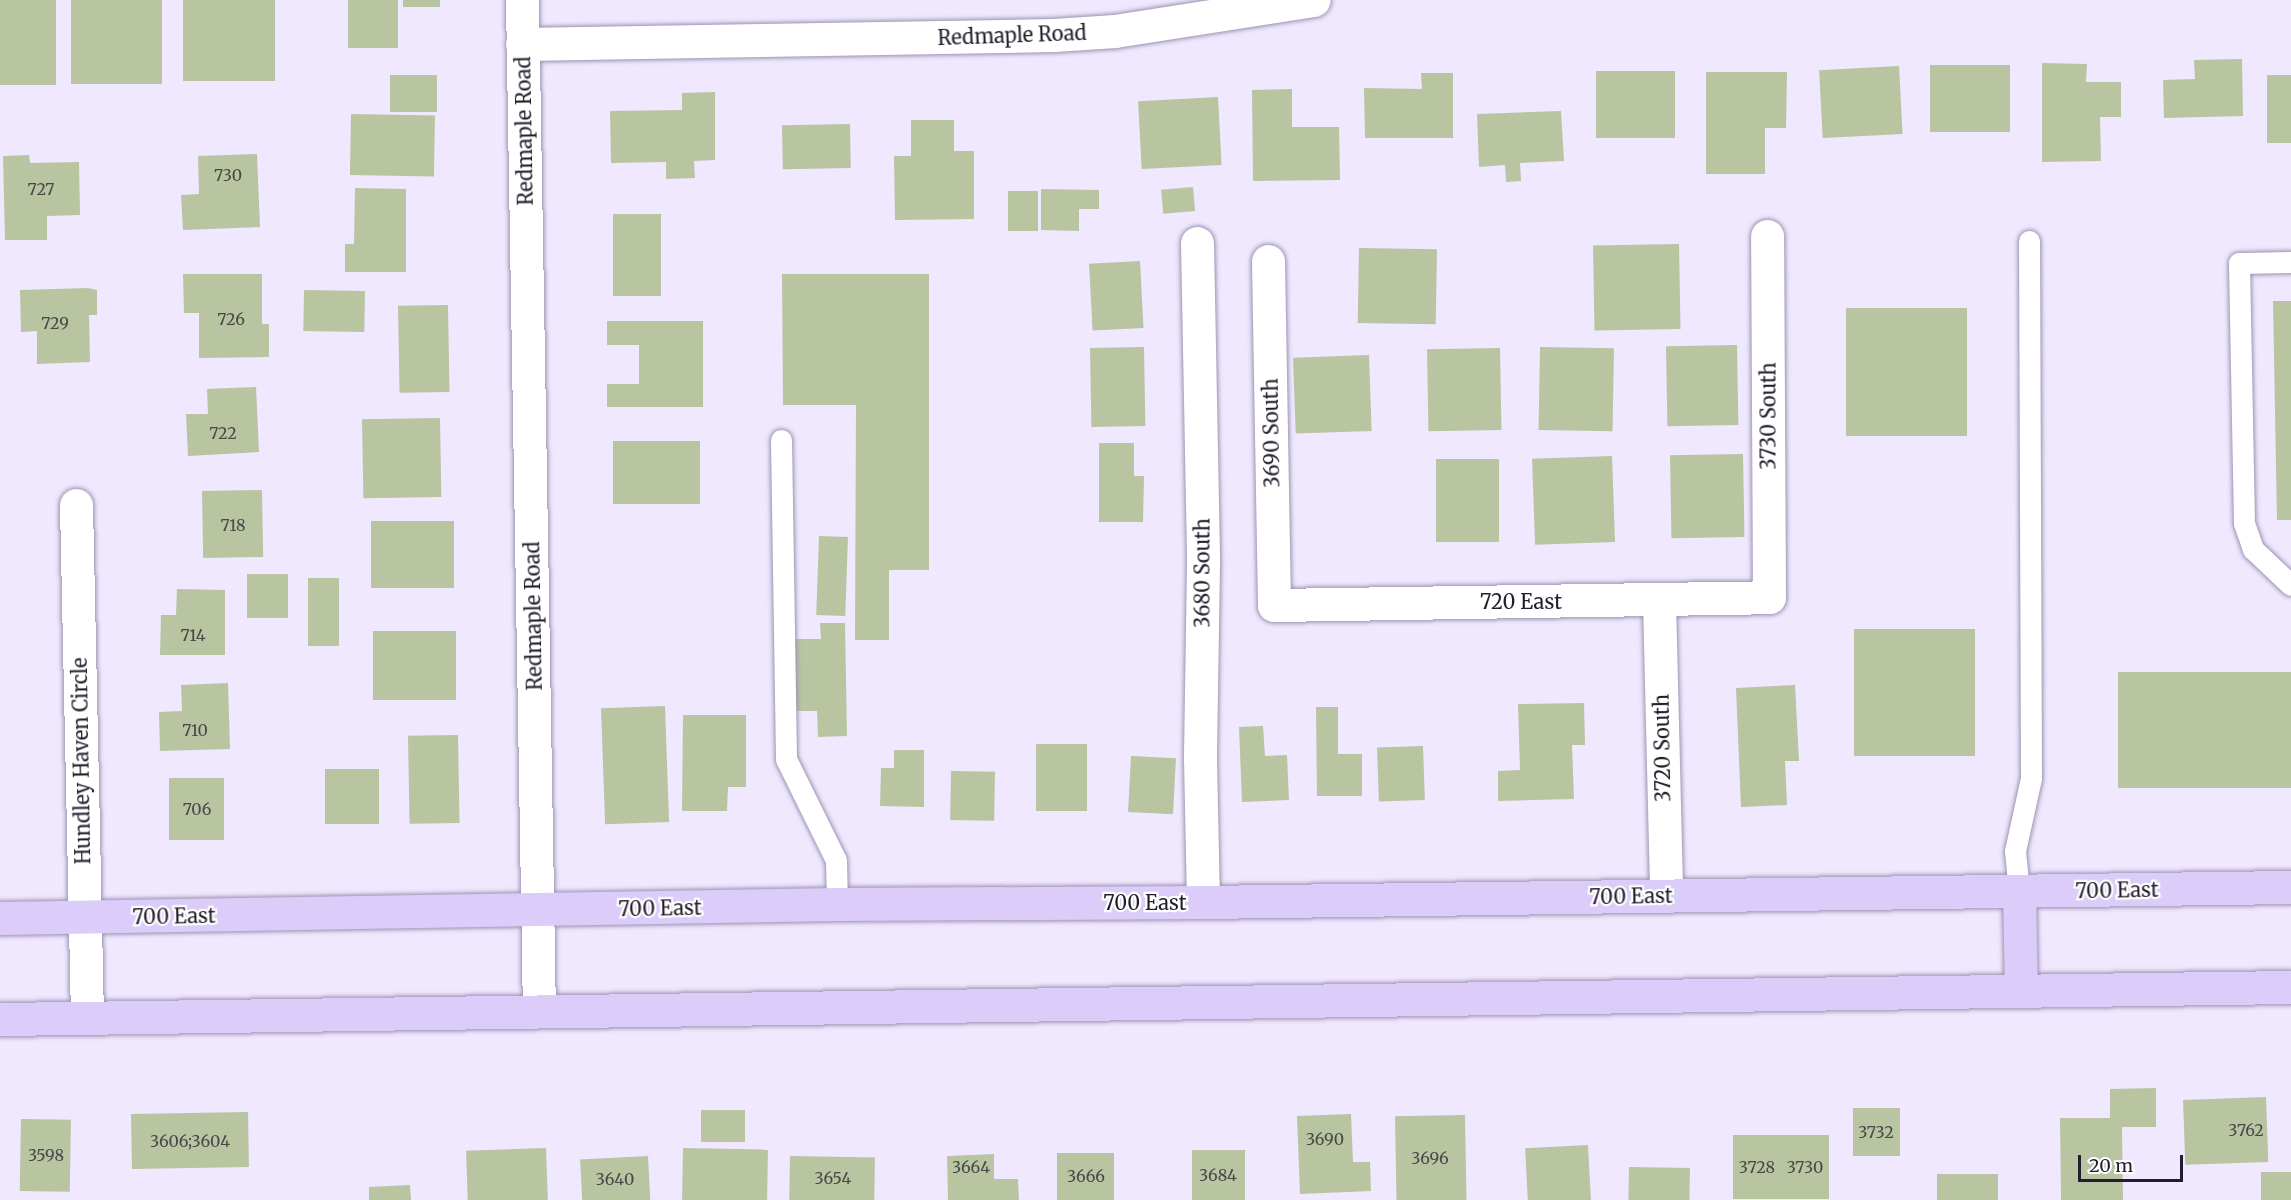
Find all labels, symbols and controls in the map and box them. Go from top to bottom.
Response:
street label: Redmaple Road [937,20,1087,50]
street label: Redmaple Road [511,56,537,206]
house number: 730 [214,165,242,185]
house number: 727 [28,179,54,199]
house number: 726 [217,309,245,329]
house number: 729 [41,313,69,333]
street label: 3730 South [1756,362,1780,470]
street label: 3690 South [1258,378,1284,488]
house number: 722 [209,423,237,443]
house number: 718 [220,515,246,535]
street label: 3680 South [1190,518,1214,628]
street label: Redmaple Road [520,541,546,691]
street label: 720 East [1480,589,1562,613]
house number: 714 [181,625,205,645]
street label: Hundley Haven Circle [67,657,95,865]
street label: 3720 South [1649,694,1675,802]
house number: 710 [182,720,208,740]
house number: 706 [183,799,211,819]
street label: 700 East [2075,877,2159,903]
street label: 700 East [1589,883,1673,909]
street label: 700 East [1103,890,1187,914]
street label: 700 East [618,895,702,921]
street label: 700 East [132,903,216,929]
house number: 3762 [2228,1120,2264,1140]
house number: 3732 [1858,1122,1894,1142]
house number: 3690 [1306,1129,1344,1149]
house number: 3606;3604 [150,1131,230,1151]
scale bar [2081,1143,2186,1181]
house number: 3598 [28,1145,64,1165]
house number: 3696 [1411,1148,1449,1168]
text: 20 m [2089,1154,2133,1177]
house number: 3664 [952,1157,990,1177]
house number: 3728 [1739,1157,1775,1177]
house number: 3730 [1787,1157,1823,1177]
house number: 3684 [1199,1165,1237,1185]
house number: 3666 [1067,1166,1105,1186]
house number: 3654 [815,1168,851,1188]
house number: 3640 [596,1169,634,1189]

